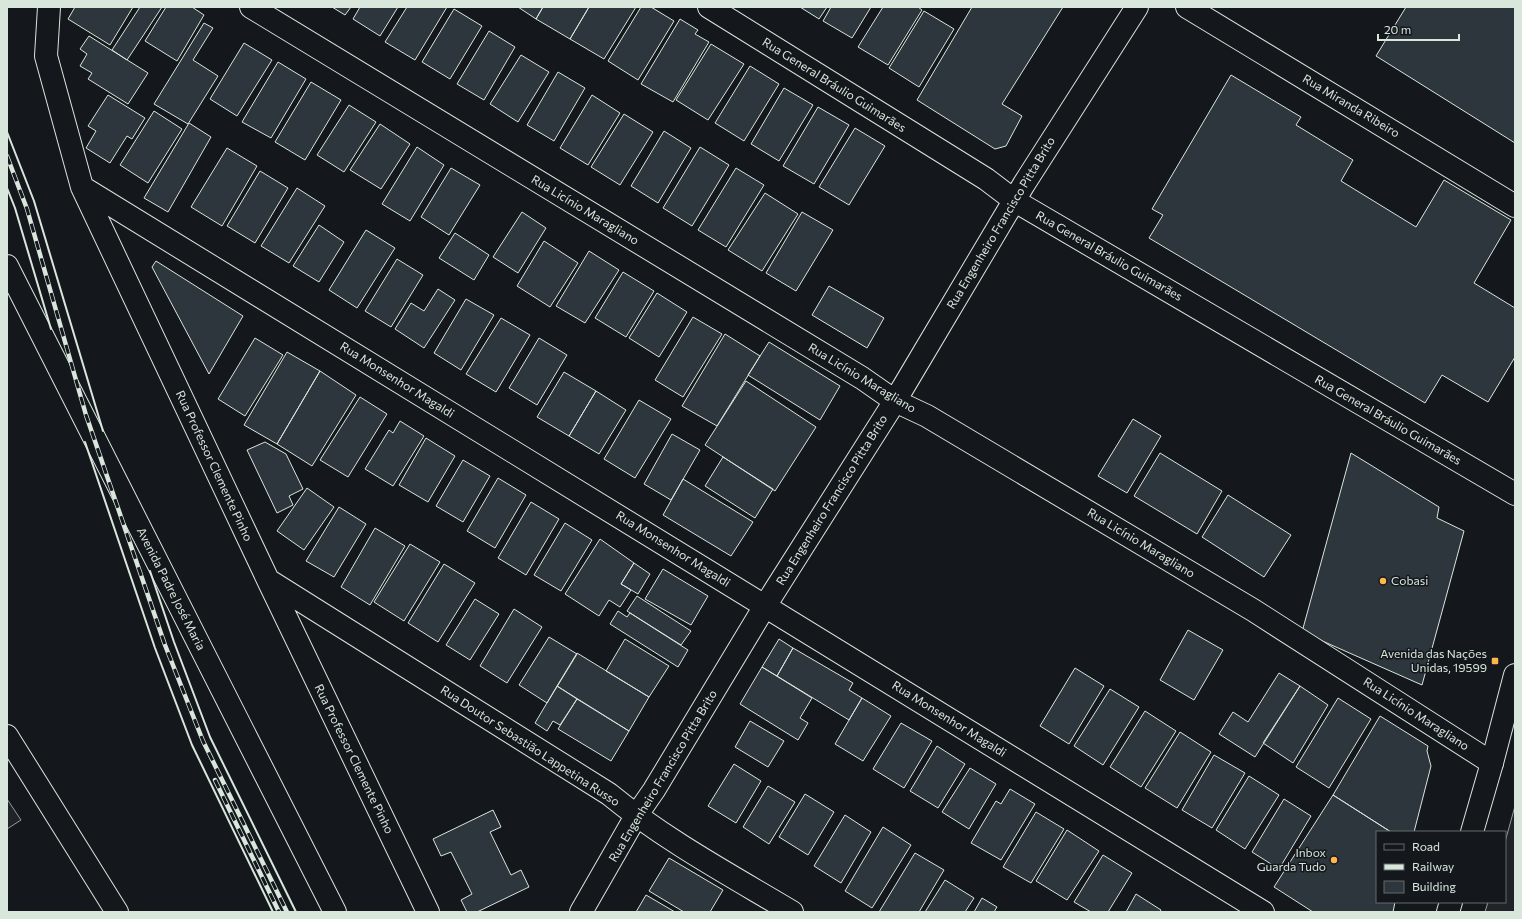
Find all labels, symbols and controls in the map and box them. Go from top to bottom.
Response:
scale bar [1378,16,1459,42]
text: 20 m [1384,22,1411,36]
street label: Rua General Bráulio Guimarães [760,34,909,134]
street label: Rua Miranda Ribeiro [1301,71,1403,140]
street label: Rua Engenheiro Francisco Pitta Brito [943,134,1057,311]
street label: Rua Licínio Maragliano [529,171,642,247]
street label: Rua General Bráulio Guimarães [1034,207,1185,303]
street label: Rua Monsenhor Magaldi [338,338,457,420]
street label: Rua Licínio Maragliano [806,339,919,415]
street label: Rua General Bráulio Guimarães [1313,371,1464,467]
street label: Rua Professor Clemente Pinho [174,388,256,543]
street label: Rua Engenheiro Francisco Pitta Brito [773,412,890,587]
street label: Rua Licínio Maragliano [1085,504,1198,580]
street label: Rua Monsenhor Magaldi [614,507,733,589]
street label: Avenida Padre José Maria [134,525,209,653]
place label: Cobasi [1391,573,1428,587]
marker: Cobasi [1378,576,1388,586]
place label: Avenida das Nações Unidas, 19599 [1380,646,1487,674]
marker: Avenida das Nações Unidas, 19599 [1490,656,1500,666]
street label: Rua Licínio Maragliano [1361,674,1472,753]
street label: Rua Monsenhor Magaldi [890,677,1009,759]
street label: Rua Professor Clemente Pinho [313,681,397,836]
street label: Rua Doutor Sebastião Lappetina Russo [438,682,623,808]
street label: Rua Engenheiro Francisco Pitta Brito [605,687,719,864]
legend [1376,831,1506,903]
text: Road [1412,839,1440,853]
place label: Inbox Guarda Tudo [1257,845,1327,873]
marker: Inbox Guarda Tudo [1329,855,1339,865]
text: Railway [1412,859,1454,873]
text: Building [1412,879,1456,893]

